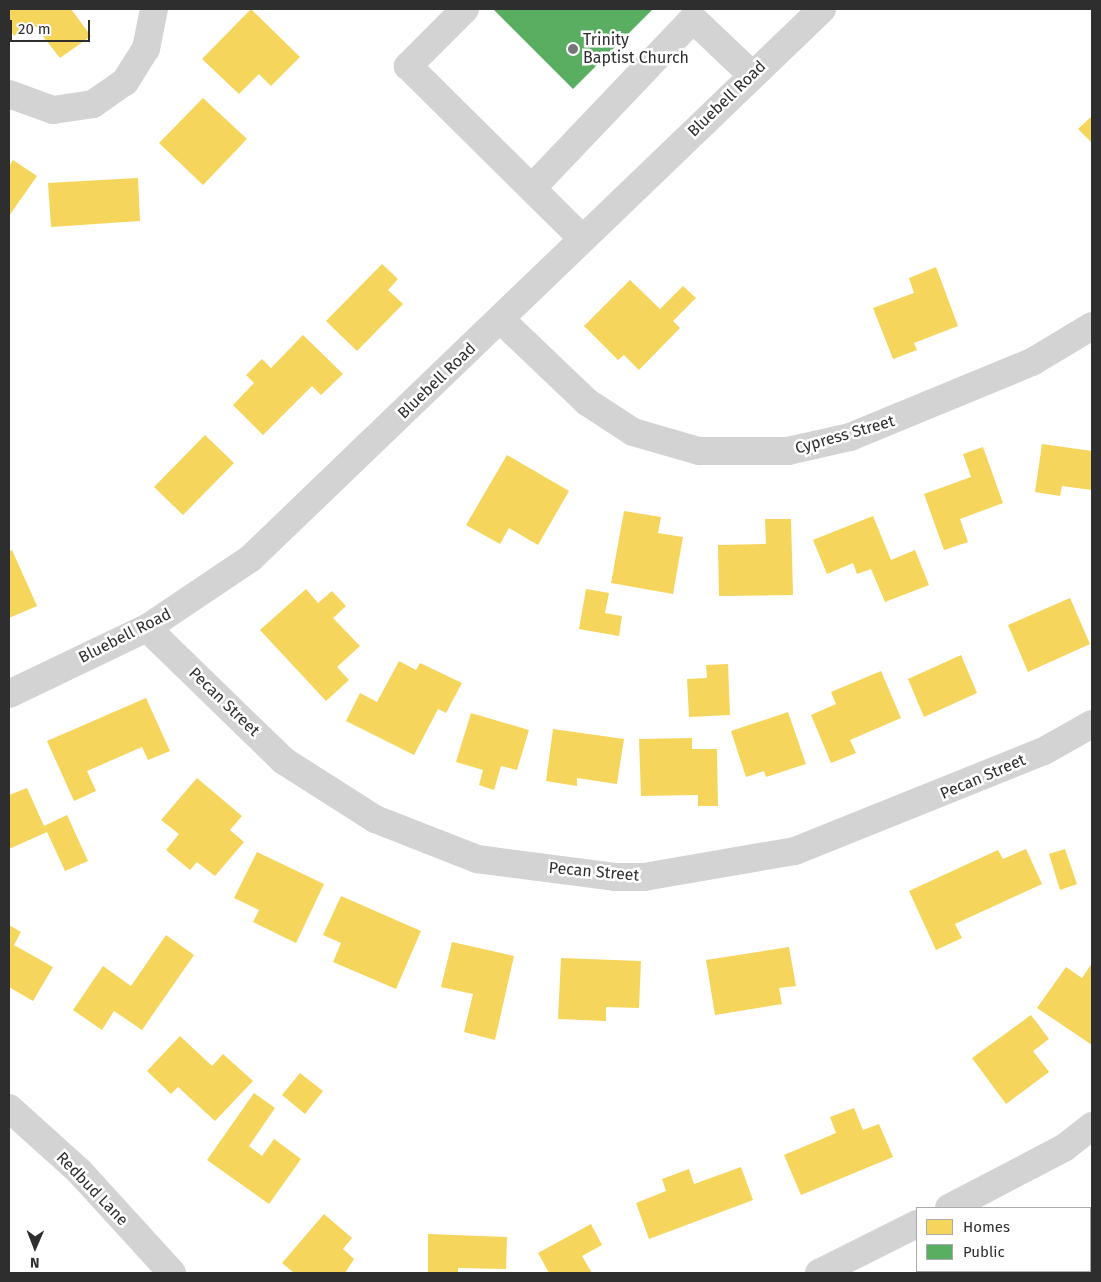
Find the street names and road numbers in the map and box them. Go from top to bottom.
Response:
street label: Bluebell Road [684,57,770,141]
street label: Bluebell Road [394,339,480,423]
street label: Cypress Street [793,412,897,458]
street label: Bluebell Road [76,604,174,668]
street label: Pecan Street [185,664,263,740]
street label: Pecan Street [937,750,1029,804]
street label: Pecan Street [548,858,640,886]
street label: Redbud Lane [52,1148,132,1230]

